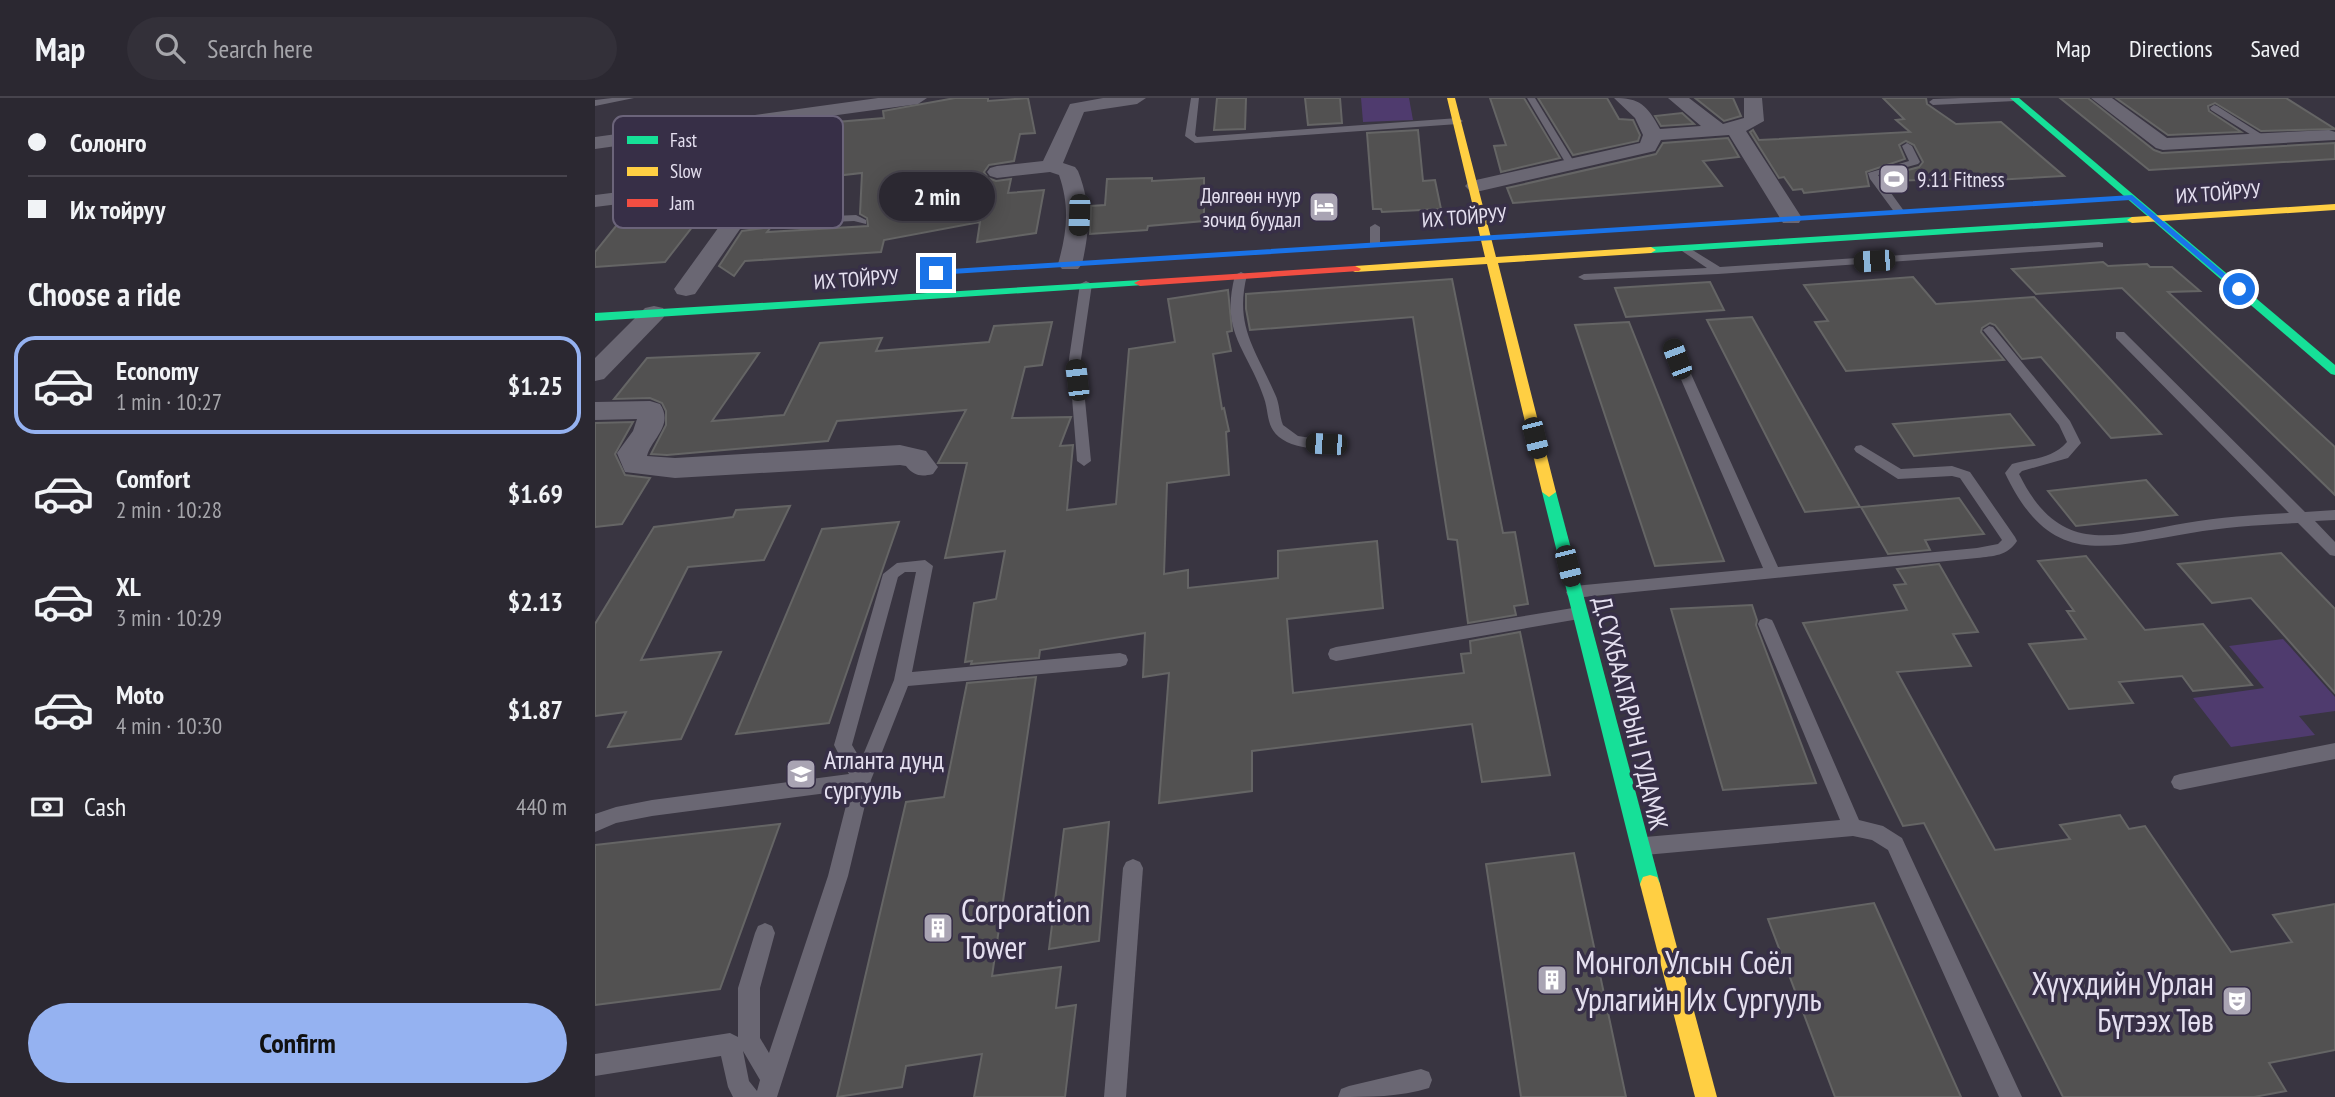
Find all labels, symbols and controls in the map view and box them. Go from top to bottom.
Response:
search box [127,17,617,80]
text: Map [35,27,85,70]
icon: search [151,29,189,67]
text: Search here [207,32,313,65]
text: Map [2056,33,2091,64]
text: Directions [2129,33,2213,64]
text: Saved [2251,33,2300,64]
legend [613,116,843,228]
text: Солонго [70,126,147,159]
text: Fast [670,128,698,152]
text: Slow [670,159,703,183]
sports icon: 9.11 Fitness [1877,162,1911,196]
place label: 9.11 Fitness [1917,166,2005,193]
callout: 2 min [878,172,994,220]
street label: ИХ ТОЙРУУ [2175,177,2262,209]
text: 2 min [914,182,960,211]
place label: Дөлгөөн нуур зочид буудал [1200,182,1301,233]
hotel icon: Дөлгөөн нуур зочид буудал [1307,190,1341,224]
text: Jam [669,191,695,215]
text: Их тойруу [70,193,165,226]
car [1068,194,1091,236]
street label: ИХ ТОЙРУУ [1421,201,1508,233]
car [1853,249,1896,273]
route end [920,257,952,289]
street label: ИХ ТОЙРУУ [813,263,900,295]
text: Choose a ride [28,273,181,315]
route start [2223,273,2255,305]
car [1660,336,1695,382]
icon: car [32,354,95,417]
text: Economy [116,354,198,387]
car [1065,358,1090,402]
text: $1.25 [508,369,563,402]
text: 1 min · 10:27 [116,387,222,416]
car [1520,415,1551,461]
car [1305,432,1348,456]
icon: car [32,462,95,525]
text: Comfort [116,462,190,495]
text: $1.69 [508,477,563,510]
text: 2 min · 10:28 [116,495,222,524]
car [1553,543,1584,589]
icon: car [32,570,95,633]
text: XL [116,570,141,603]
text: $2.13 [508,585,563,618]
street label: Д.СҮХБААТАРЫН ГУДАМЖ [1586,593,1676,834]
text: 3 min · 10:29 [116,603,222,632]
icon: car [32,678,95,741]
text: Moto [116,678,164,711]
text: $1.87 [508,693,563,726]
text: 4 min · 10:30 [116,711,222,740]
place label: Атланта дунд сургууль [824,743,944,806]
school or university icon: Атланта дунд сургууль [784,757,818,791]
icon: cash [28,788,66,826]
text: Cash [84,790,126,823]
text: 440 m [516,792,567,821]
place label: Corporation Tower [961,889,1090,968]
building icon: Corporation Tower [921,911,955,945]
place label: Mонгол Улсын Соёл Урлагийн Их Сургууль [1575,941,1822,1020]
place label: Хүүхдийн Урлан Бүтээх Төв [2031,962,2214,1041]
building icon: Mонгол Улсын Соёл Урлагийн Их Сургууль [1535,963,1569,997]
theatre icon: Хүүхдийн Урлан Бүтээх Төв [2220,984,2254,1018]
button: Confirm [28,1003,567,1083]

